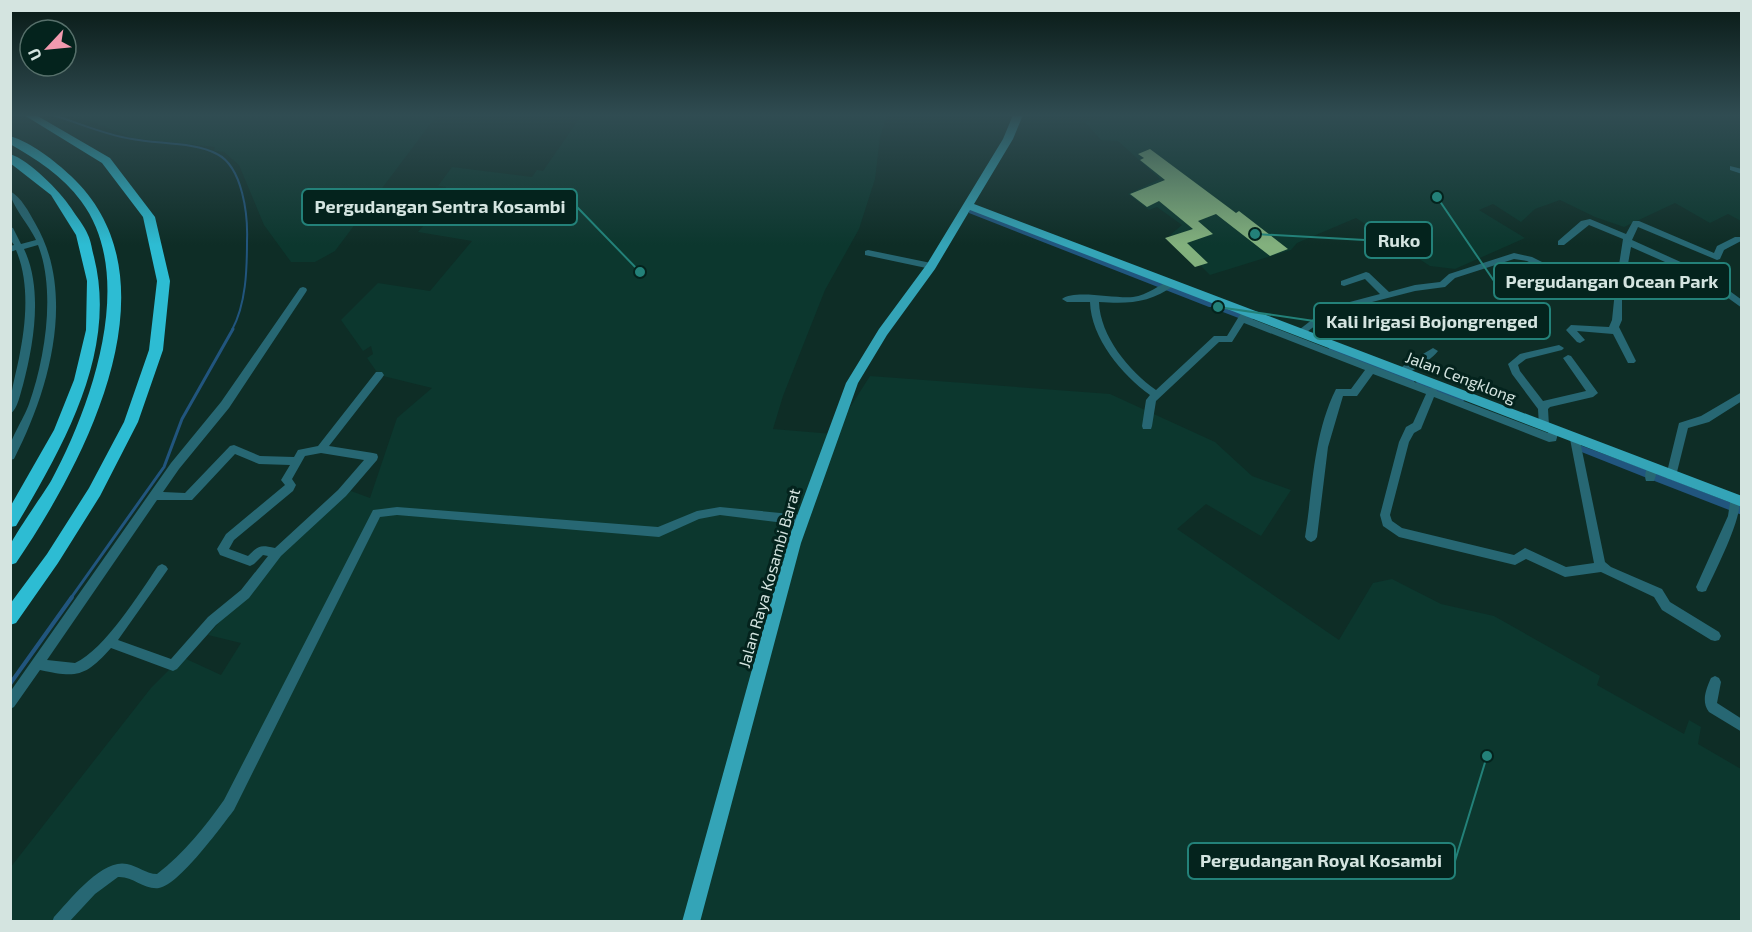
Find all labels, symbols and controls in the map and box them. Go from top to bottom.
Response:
north arrow [18,18,78,78]
text: U [23,46,45,64]
callout: Pergudangan Sentra Kosambi [302,189,577,225]
text: Pergudangan Sentra Kosambi [315,195,565,217]
callout: Ruko [1365,222,1432,258]
text: Ruko [1378,229,1420,251]
callout: Pergudangan Ocean Park [1494,263,1730,299]
text: Pergudangan Ocean Park [1506,270,1718,292]
callout: Kali Irigasi Bojongrenged [1314,303,1550,339]
text: Kali Irigasi Bojongrenged [1326,310,1538,332]
street label: Jalan Cengklong [1403,347,1519,406]
street label: Jalan Raya Kosambi Barat [734,486,803,670]
callout: Pergudangan Royal Kosambi [1188,843,1455,879]
text: Pergudangan Royal Kosambi [1200,849,1442,871]

